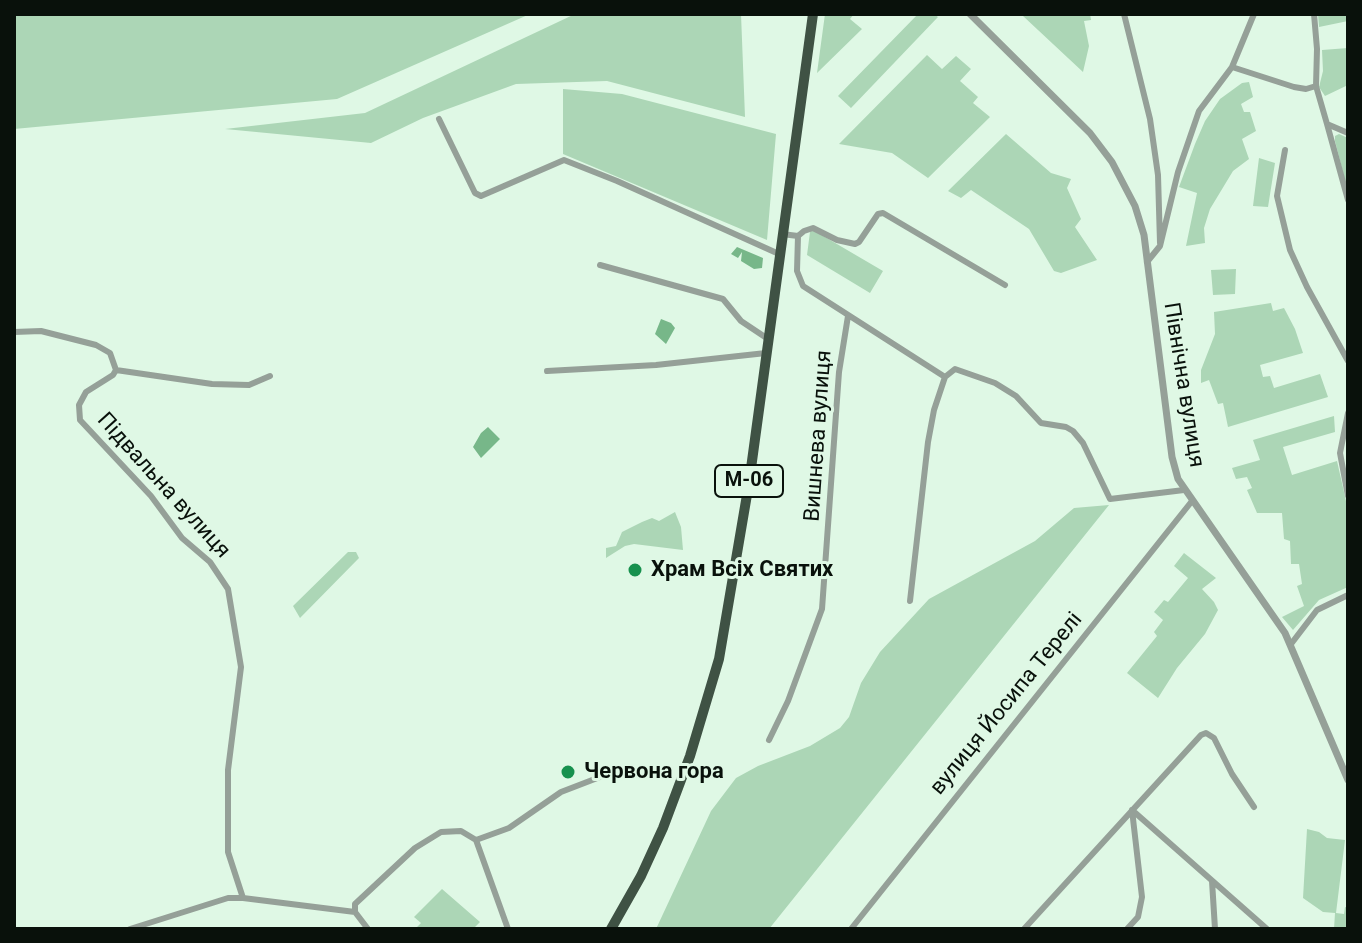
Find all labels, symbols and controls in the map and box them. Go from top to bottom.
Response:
street label: Північна вулиця [1157,301,1209,469]
street label: Вишнева вулиця [800,349,838,523]
street label: Підвальна вулиця [91,408,235,564]
road number: М-06 [715,465,783,497]
place label: Храм Всіх Святих [651,557,833,583]
marker: Храм Всіх Святих [626,561,644,579]
street label: вулиця Йосипа Терелі [925,608,1089,800]
place label: Червона гора [584,759,724,785]
marker: Червона гора [559,763,577,781]

